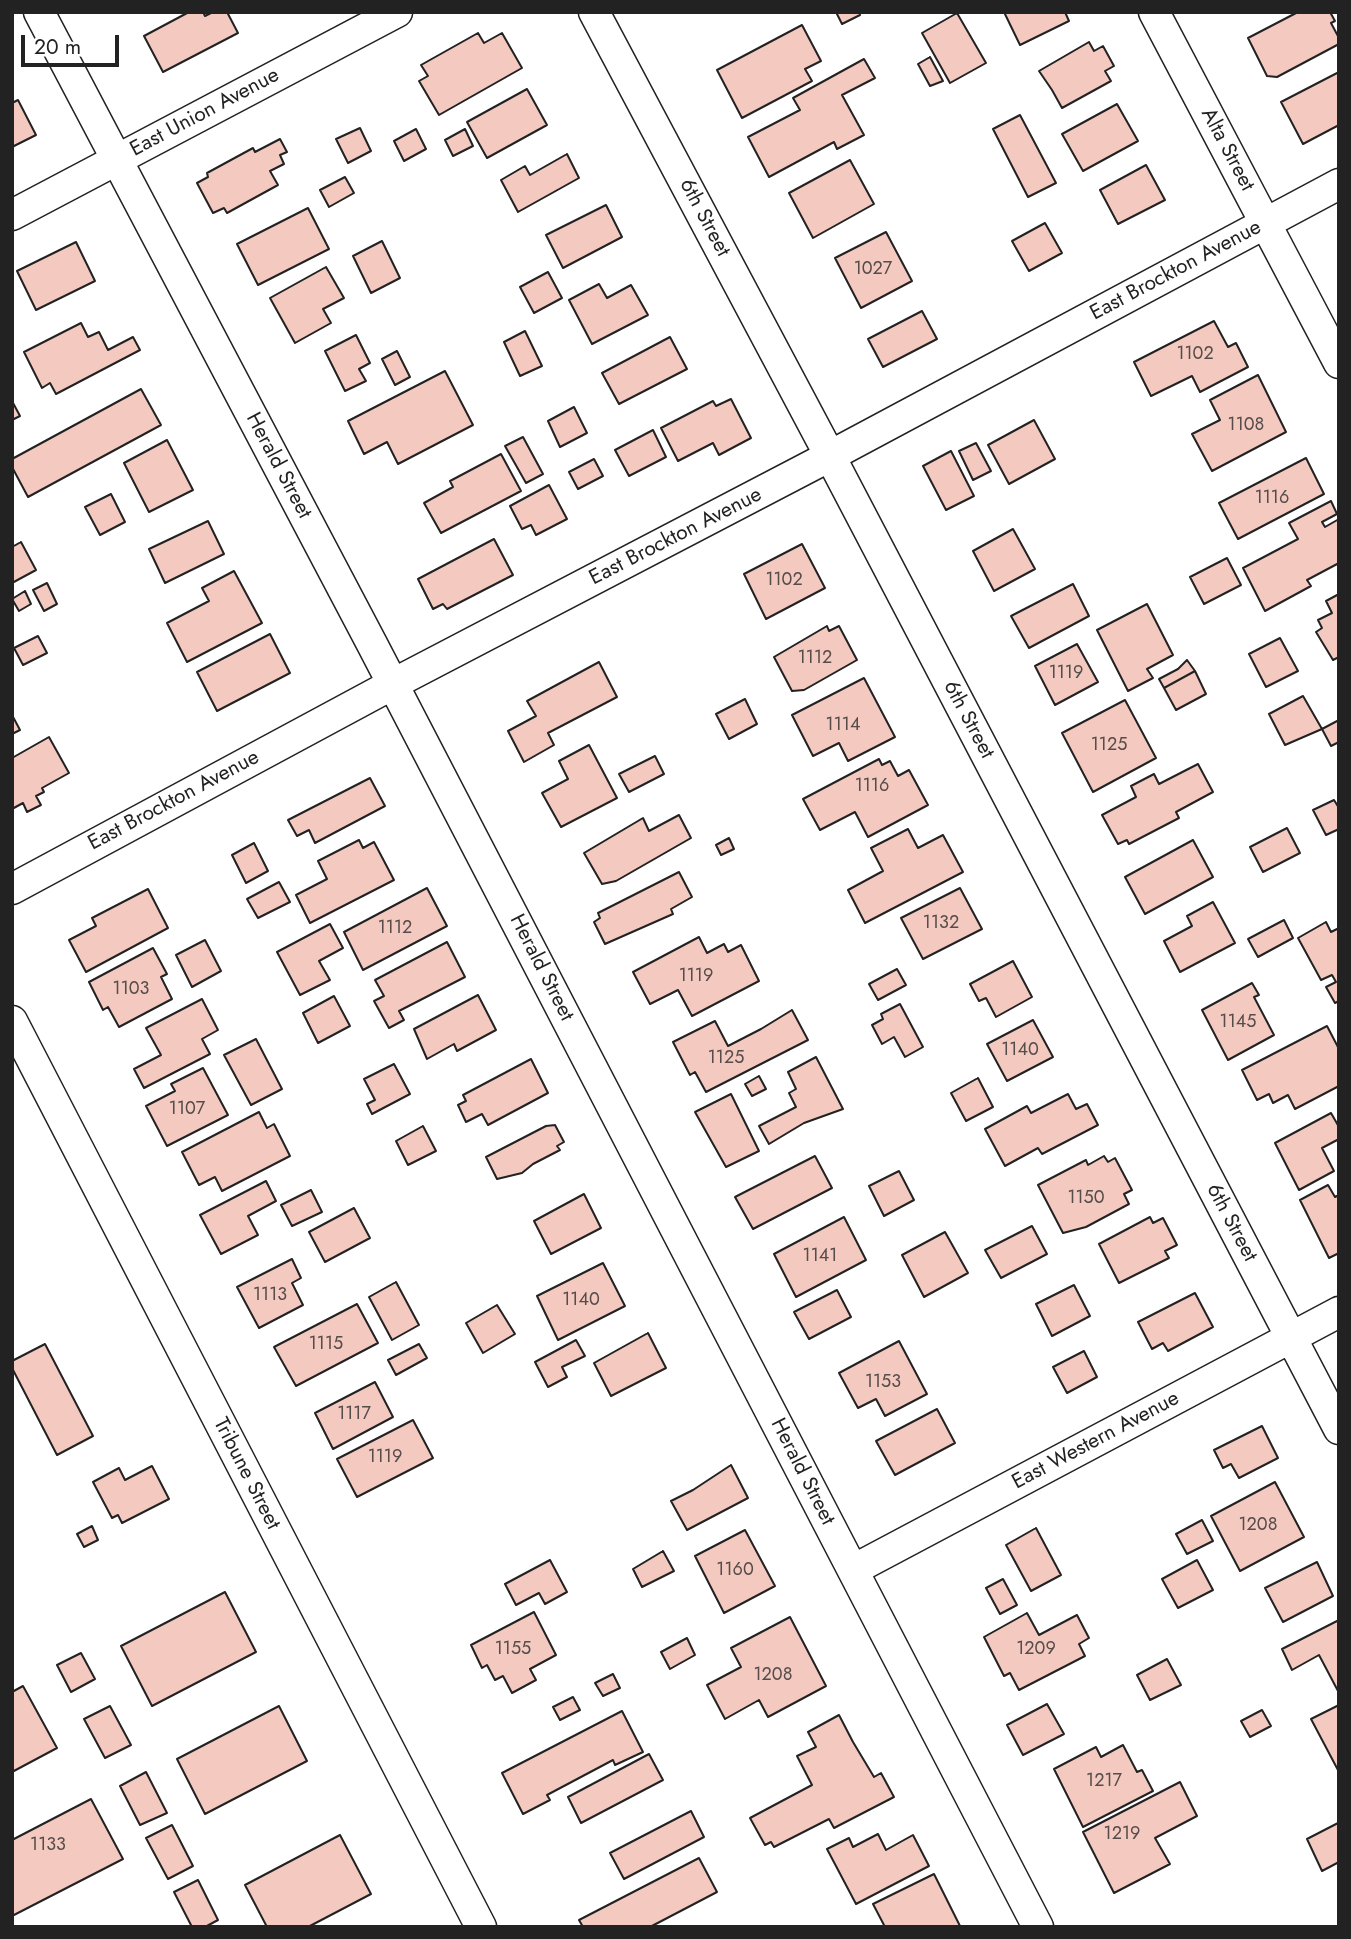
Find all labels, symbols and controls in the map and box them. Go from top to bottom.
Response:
scale bar [24,21,122,65]
text: 20 m [34,32,81,62]
street label: East Union Avenue [126,63,284,163]
street label: Alta Street [1195,104,1259,196]
street label: 6th Street [673,175,735,261]
street label: East Brockton Avenue [1086,215,1266,327]
house number: 1027 [854,259,892,281]
house number: 1102 [1176,344,1214,366]
street label: Herald Street [240,409,316,523]
house number: 1108 [1228,415,1264,437]
street label: East Brockton Avenue [586,483,766,591]
house number: 1116 [1255,488,1289,510]
house number: 1102 [765,570,803,592]
house number: 1112 [798,648,832,670]
house number: 1119 [1049,663,1083,685]
street label: 6th Street [937,677,999,763]
house number: 1114 [826,715,860,737]
house number: 1125 [1091,735,1127,757]
street label: East Brockton Avenue [84,745,264,857]
house number: 1116 [855,776,889,798]
street label: Herald Street [503,910,579,1026]
house number: 1132 [923,913,959,935]
house number: 1112 [378,918,412,940]
house number: 1119 [679,966,713,988]
house number: 1103 [113,979,149,1001]
house number: 1145 [1220,1012,1256,1034]
house number: 1140 [1001,1040,1039,1062]
house number: 1125 [708,1048,744,1070]
house number: 1107 [169,1099,205,1121]
street label: 6th Street [1200,1180,1262,1266]
house number: 1150 [1067,1188,1105,1210]
house number: 1141 [803,1246,837,1268]
house number: 1113 [253,1285,287,1307]
house number: 1140 [562,1290,600,1312]
house number: 1115 [309,1334,343,1356]
house number: 1153 [865,1372,901,1394]
street label: East Western Avenue [1008,1386,1184,1496]
house number: 1117 [337,1404,371,1426]
street label: Tribune Street [207,1414,285,1534]
street label: Herald Street [764,1414,840,1530]
house number: 1119 [368,1447,402,1469]
house number: 1208 [1239,1515,1277,1537]
house number: 1160 [716,1560,754,1582]
house number: 1155 [495,1639,531,1661]
house number: 1209 [1016,1639,1056,1661]
house number: 1208 [754,1665,792,1687]
house number: 1217 [1086,1771,1122,1793]
house number: 1219 [1104,1824,1140,1846]
house number: 1133 [30,1835,66,1857]

